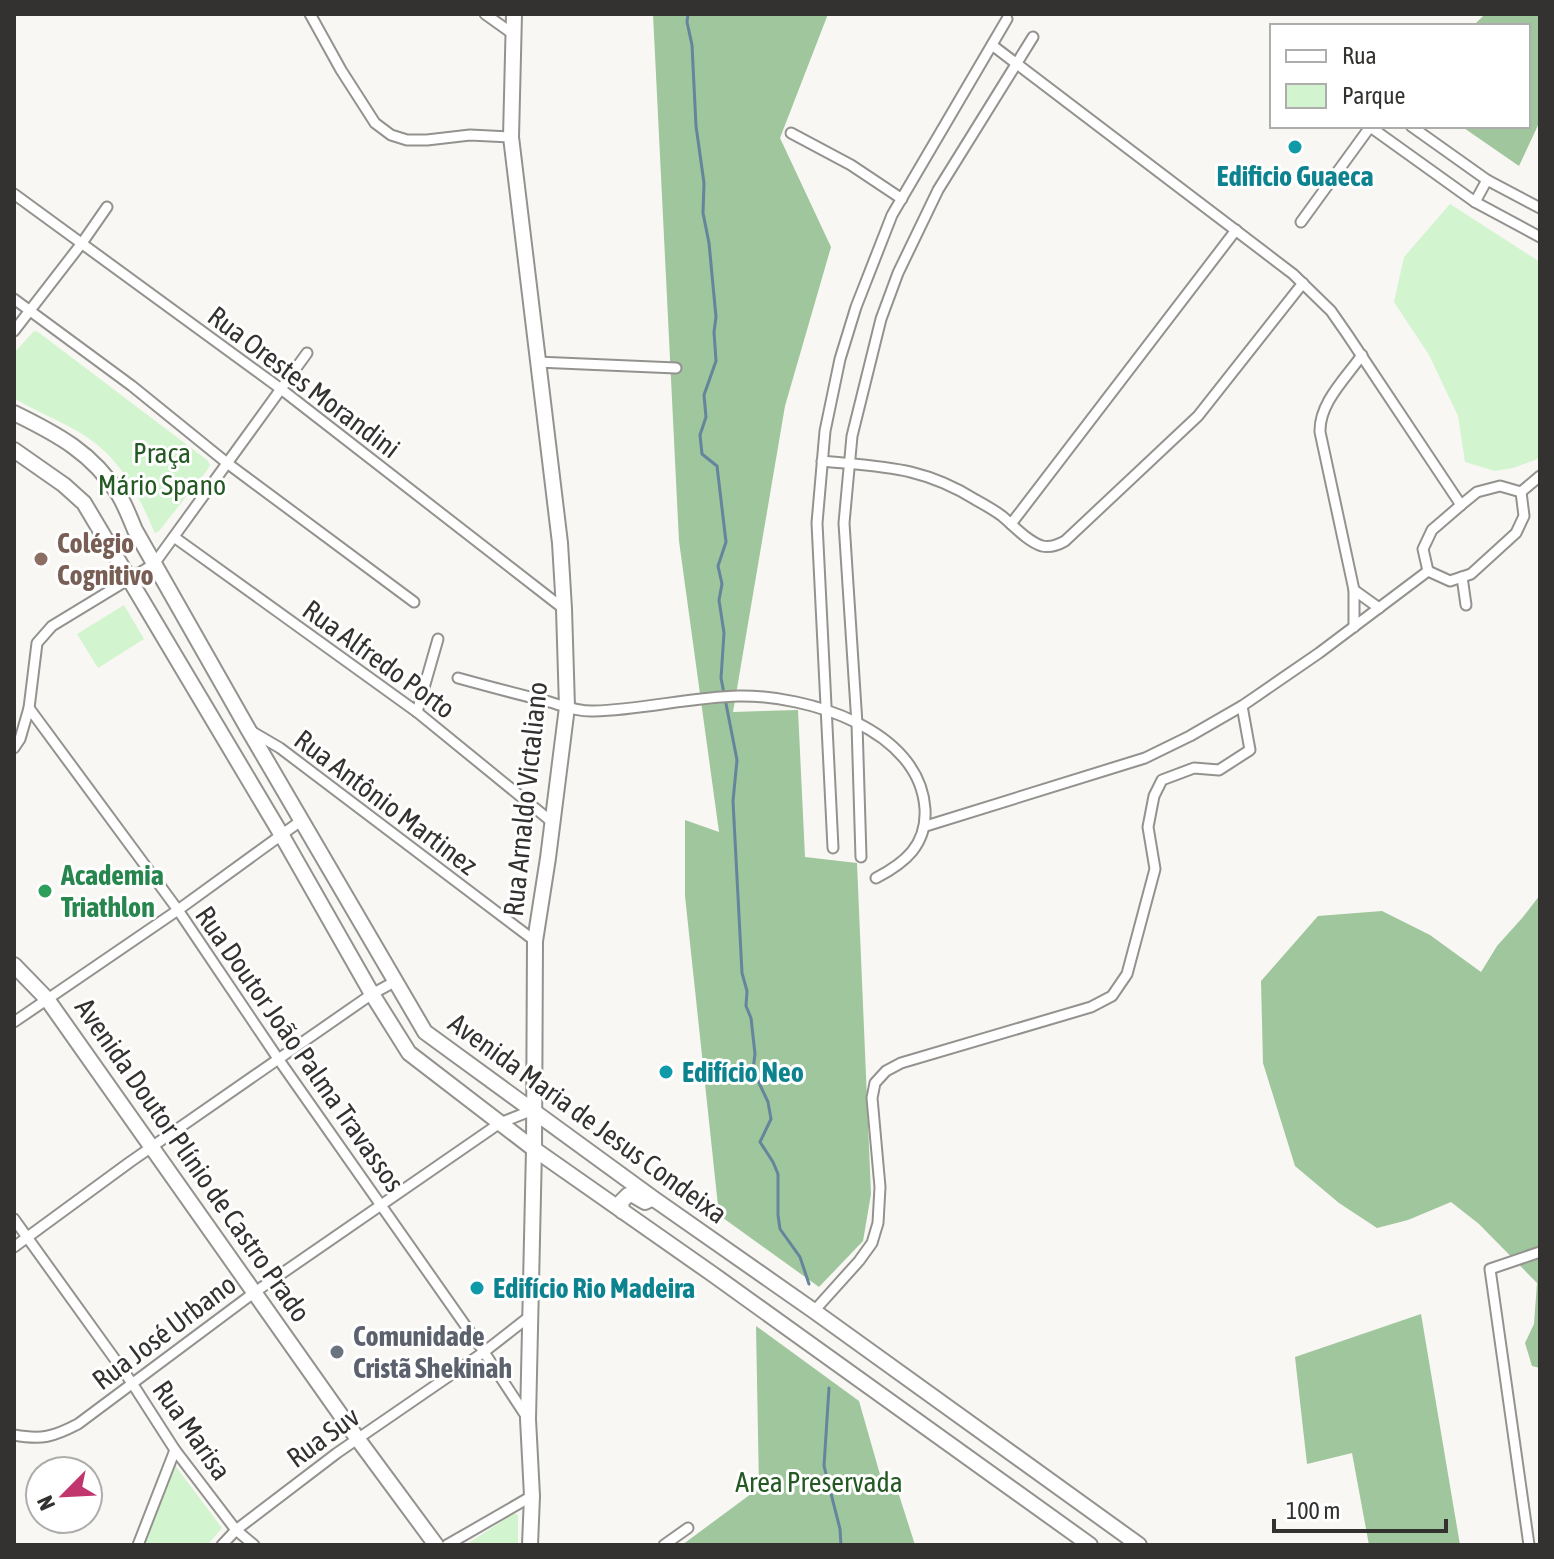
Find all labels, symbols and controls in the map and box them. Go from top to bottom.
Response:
legend [1270,24,1530,128]
text: Rua [1342,42,1377,69]
text: Parque [1342,82,1405,109]
marker: Edificio Guaeca [1286,138,1304,156]
place label: Edificio Guaeca [1217,160,1373,192]
street label: Rua Orestes Morandini [202,299,406,465]
park label: Praça Mário Spano [98,437,226,501]
place label: Colégio Cognitivo [57,527,154,591]
marker: Colégio Cognitivo [32,550,50,568]
street label: Rua Alfredo Porto [297,593,461,725]
street label: Rua Arnaldo Victaliano [497,680,553,918]
street label: Rua Antônio Martinez [288,723,484,881]
place label: Academia Triathlon [60,859,164,923]
marker: Academia Triathlon [36,882,54,900]
street label: Rua Doutor João Palma Travassos [189,900,411,1198]
street label: Avenida Doutor Plínio de Castro Prado [69,992,317,1328]
street label: Avenida Maria de Jesus Condeixa [443,1006,733,1230]
place label: Edifício Neo [682,1056,804,1088]
marker: Edifício Neo [657,1063,675,1081]
street label: Rua José Urbano [86,1268,242,1396]
place label: Edifício Rio Madeira [493,1272,695,1304]
marker: Edifício Rio Madeira [468,1279,486,1297]
place label: Comunidade Cristã Shekinah [353,1320,512,1384]
marker: Comunidade Cristã Shekinah [328,1343,346,1361]
street label: Rua Marisa [146,1374,238,1486]
street label: Rua Suv [281,1400,365,1474]
north arrow [24,1455,104,1535]
park label: Area Preservada [735,1466,903,1498]
scale bar [1274,1483,1446,1533]
text: N [31,1492,60,1514]
text: 100 m [1286,1497,1340,1524]

